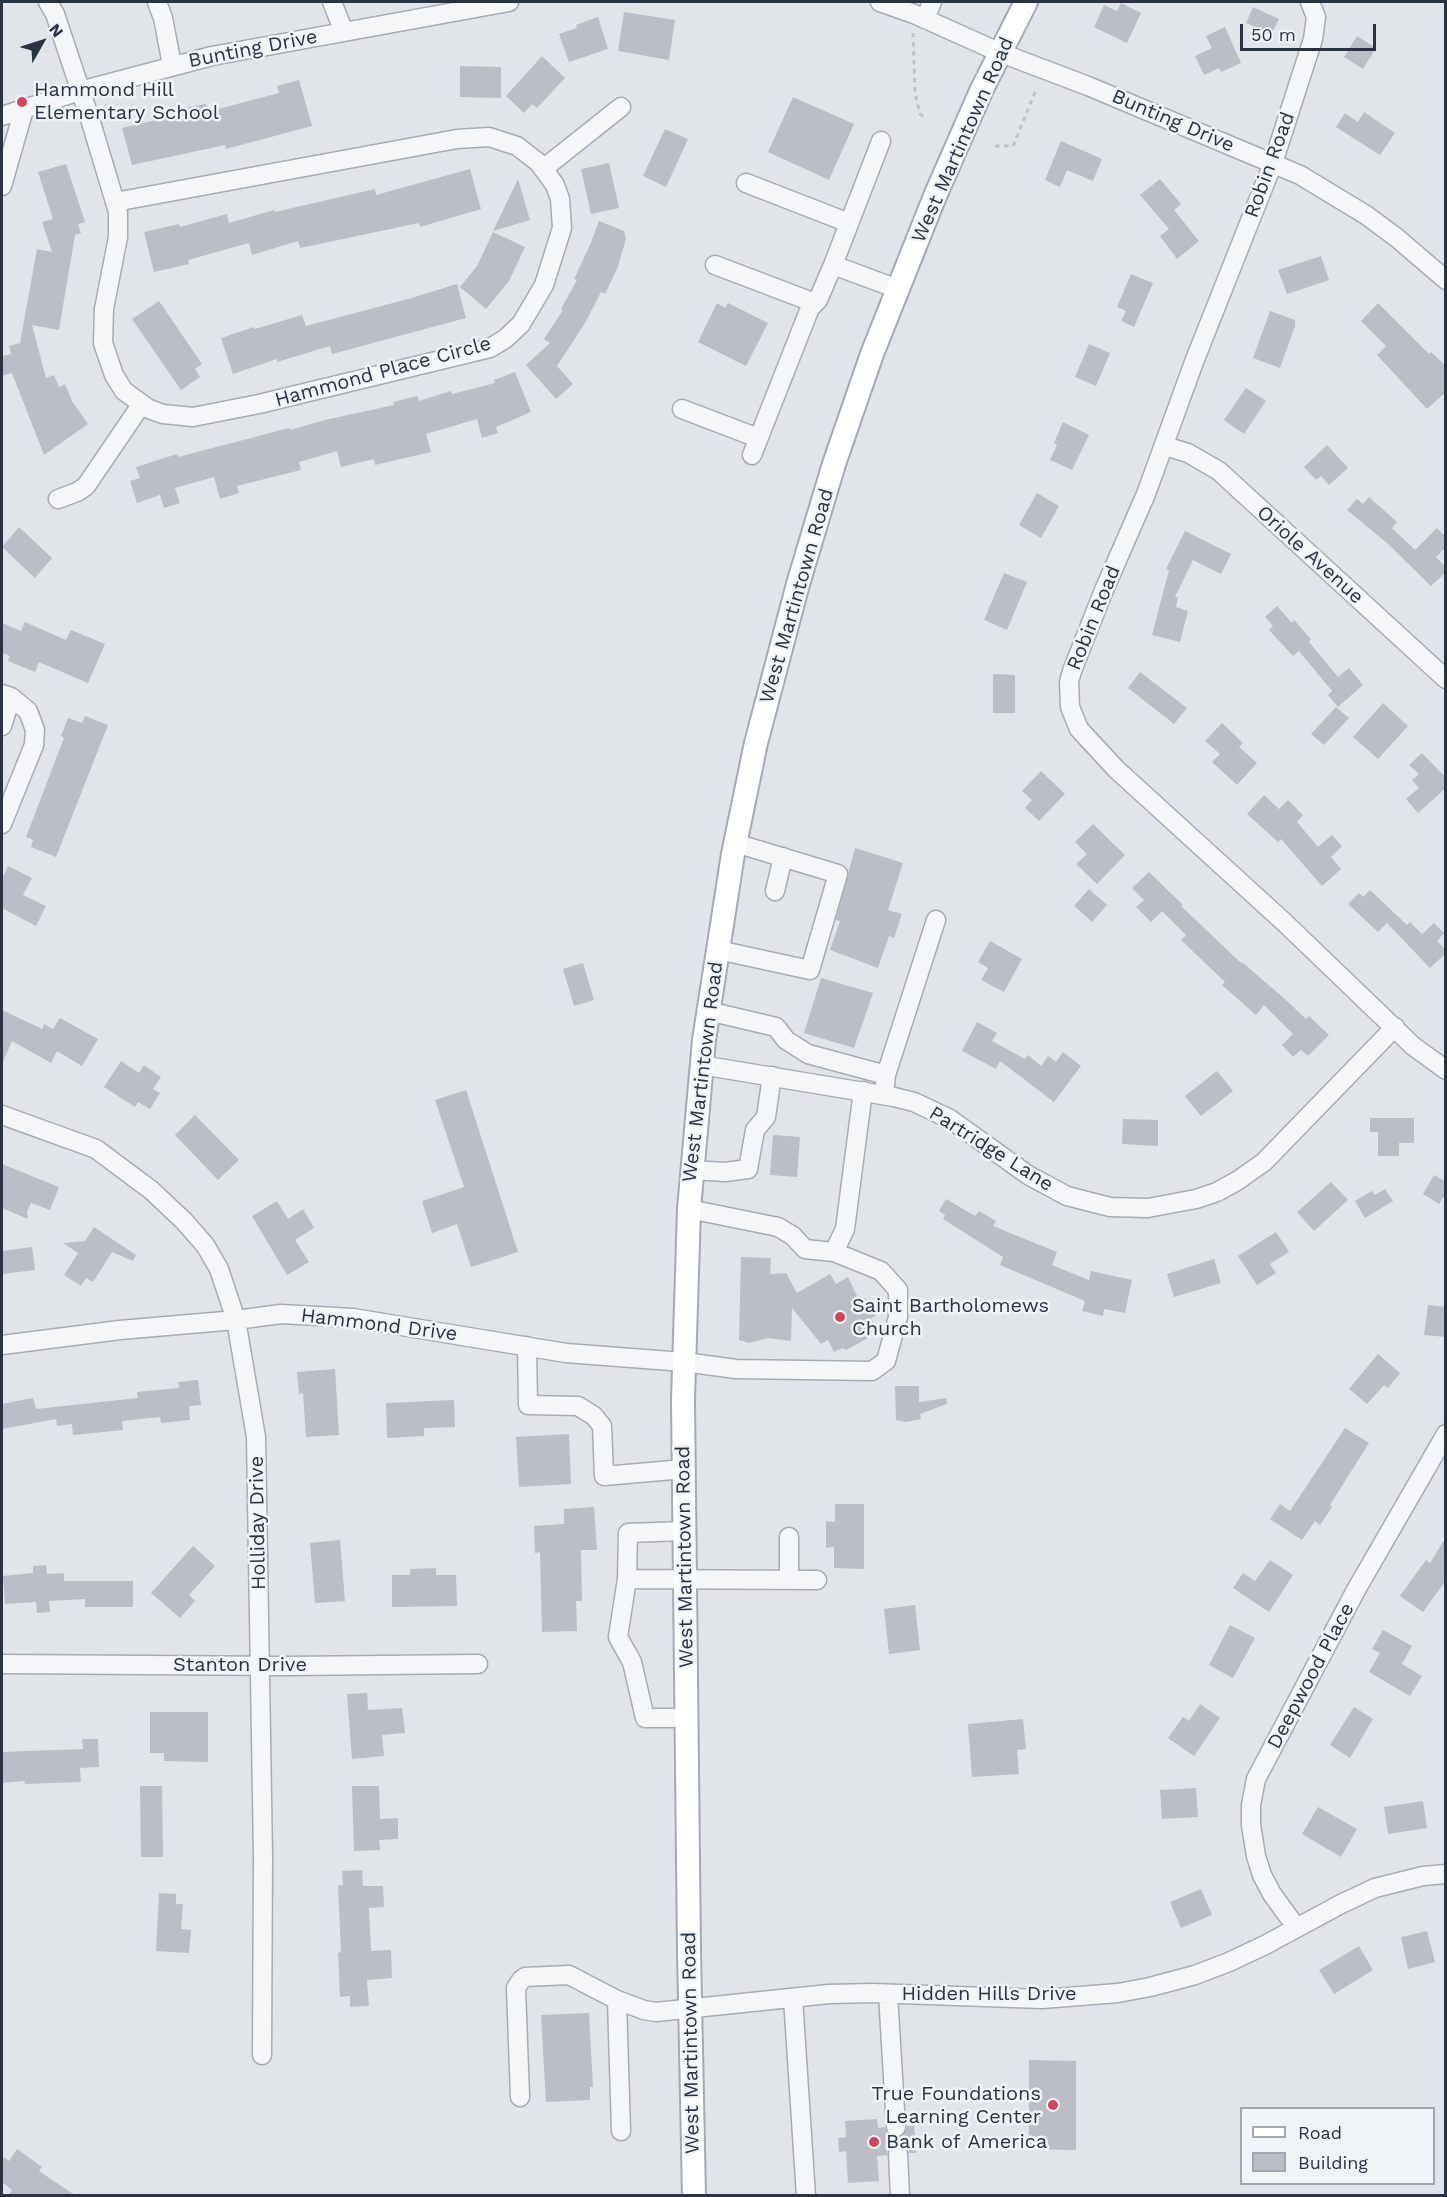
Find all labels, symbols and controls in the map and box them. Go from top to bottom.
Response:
north arrow [12,12,72,72]
scale bar [1243,12,1380,50]
text: N [45,20,67,41]
text: 50 m [1251,24,1296,45]
street label: Bunting Drive [186,25,320,73]
street label: West Martintown Road [907,34,1019,246]
place label: Hammond Hill Elementary School [34,78,219,125]
street label: Bunting Drive [1108,84,1238,158]
marker: Hammond Hill Elementary School [15,95,29,109]
street label: Robin Road [1240,109,1300,221]
street label: Hammond Place Circle [272,332,494,412]
street label: West Martintown Road [755,486,839,706]
street label: Oriole Avenue [1252,501,1368,609]
street label: Robin Road [1062,562,1126,674]
street label: West Martintown Road [678,960,728,1184]
street label: Partridge Lane [925,1101,1057,1197]
place label: Saint Bartholomews Church [852,1294,1049,1341]
street label: Hammond Drive [299,1303,459,1347]
marker: Saint Bartholomews Church [833,1310,847,1324]
street label: West Martintown Road [671,1446,699,1668]
street label: Holliday Drive [245,1456,271,1590]
street label: Deepwood Place [1262,1599,1360,1753]
street label: Stanton Drive [173,1653,307,1677]
street label: West Martintown Road [677,1932,705,2154]
street label: Hidden Hills Drive [901,1982,1077,2006]
place label: True Foundations Learning Center [872,2082,1041,2129]
marker: True Foundations Learning Center [1046,2098,1060,2112]
legend [1240,2107,1435,2185]
text: Road [1298,2122,1342,2143]
place label: Bank of America [886,2130,1047,2154]
marker: Bank of America [867,2135,881,2149]
text: Building [1298,2152,1368,2173]

